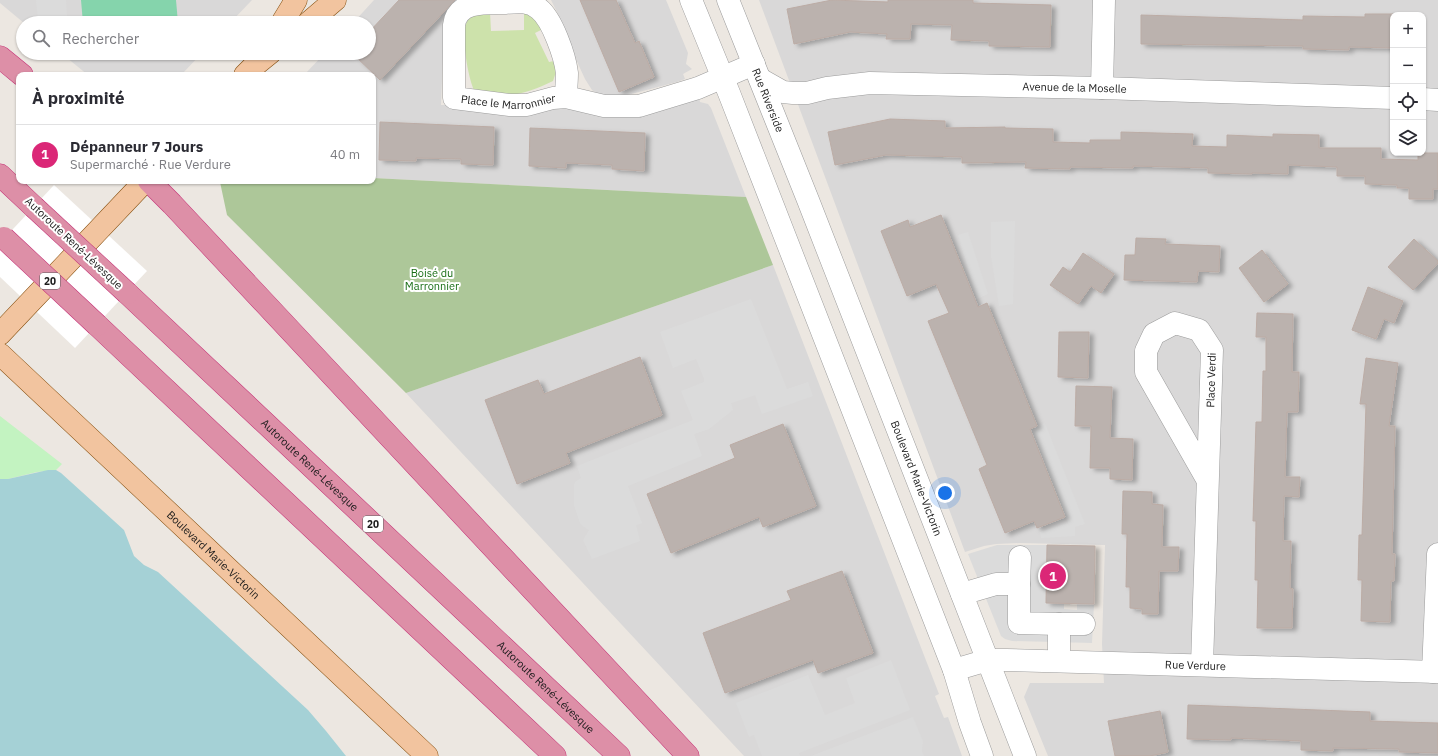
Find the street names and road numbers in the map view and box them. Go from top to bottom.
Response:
street label: Rue Riverside [749,66,787,134]
street label: Avenue de la Moselle [1022,79,1127,96]
street label: Place le Marronnier [460,91,556,112]
street label: Autoroute René-Lévesque [22,194,126,292]
road number: 20 [40,273,60,289]
street label: Place Verdi [1203,352,1219,408]
street label: Autoroute René-Lévesque [258,416,361,514]
street label: Boulevard Marie-Victorin [888,418,945,538]
street label: Boulevard Marie-Victorin [164,508,263,602]
road number: 20 [363,516,383,532]
street label: Autoroute René-Lévesque [494,638,597,736]
street label: Rue Verdure [1165,657,1226,673]

